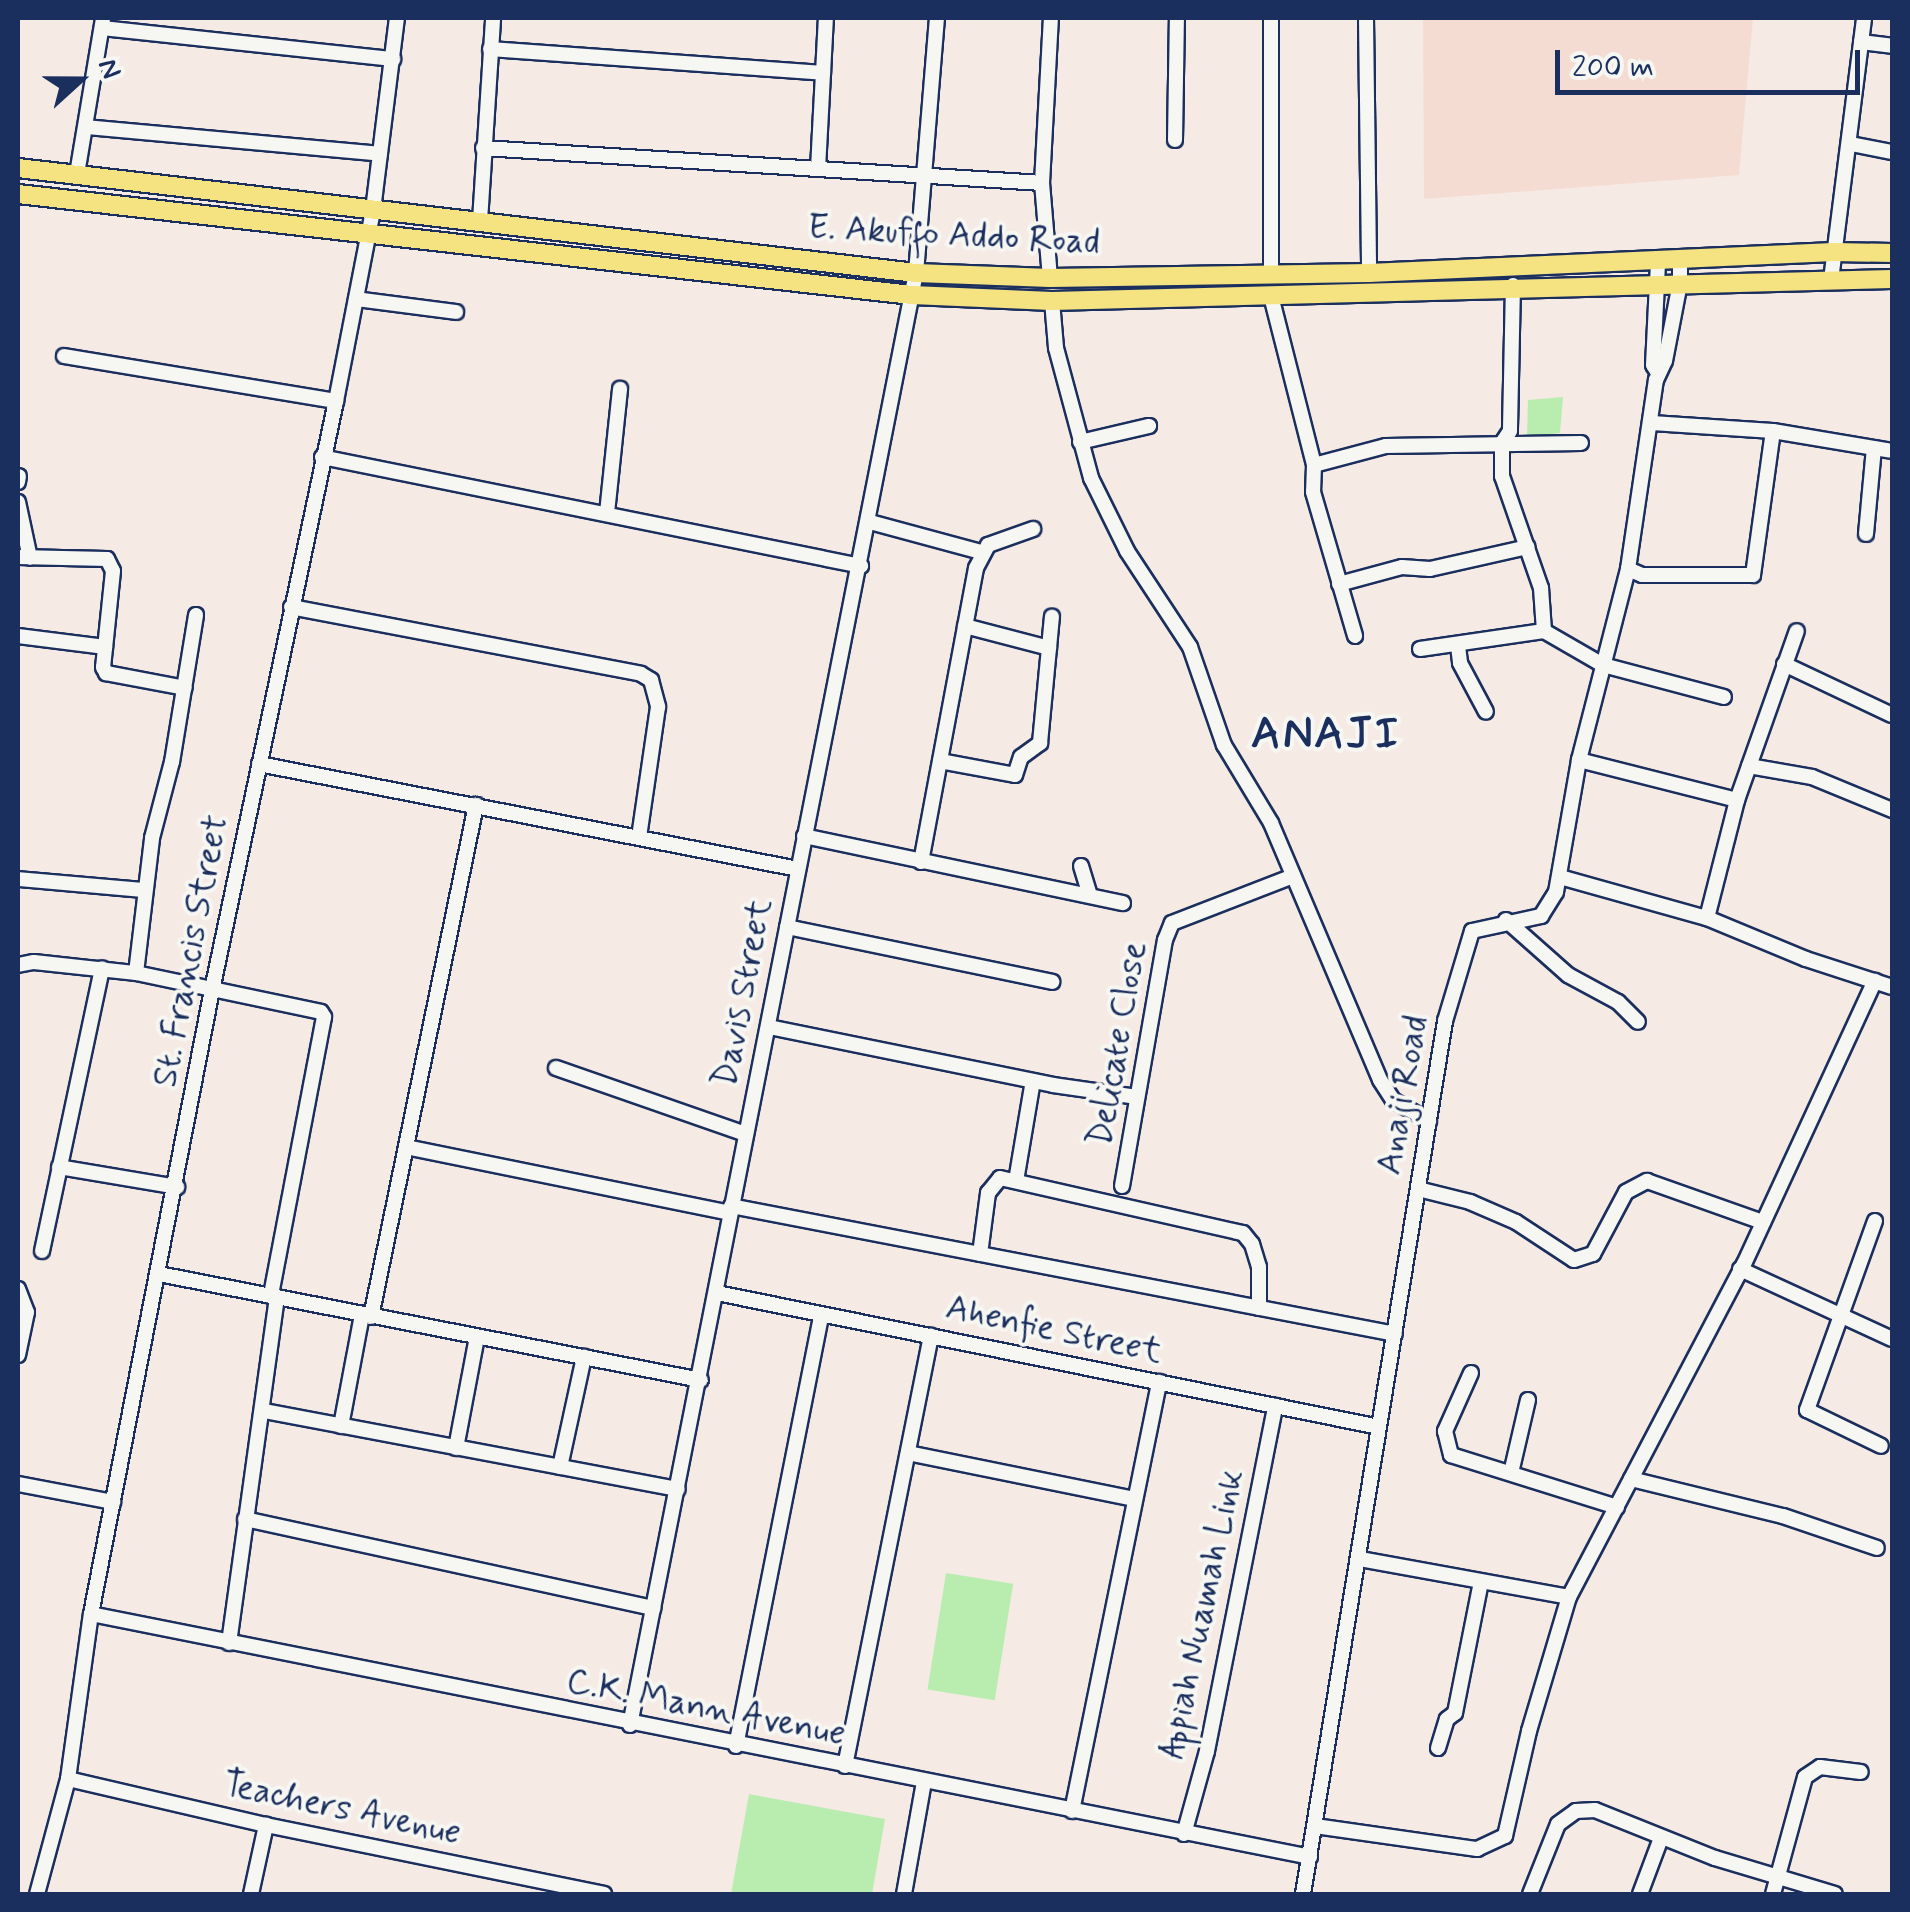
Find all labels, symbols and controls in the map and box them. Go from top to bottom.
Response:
north arrow [30,30,130,130]
scale bar [1560,30,1865,92]
text: 200 m [1572,48,1654,87]
text: N [88,54,129,84]
street label: E. Akuffo Addo Road [808,206,1100,264]
district label: ANAJI [1259,708,1393,762]
street label: St. Francis Street [144,812,238,1090]
street label: Davis Street [704,895,782,1091]
street label: Delicate Close [1079,938,1157,1150]
street label: Anaji Road [1369,1013,1437,1177]
street label: Ahenfie Street [942,1287,1166,1373]
street label: Appiah Nuamah Link [1150,1463,1254,1765]
street label: C.K. Mann Avenue [561,1660,851,1756]
street label: Teachers Avenue [216,1763,468,1855]

